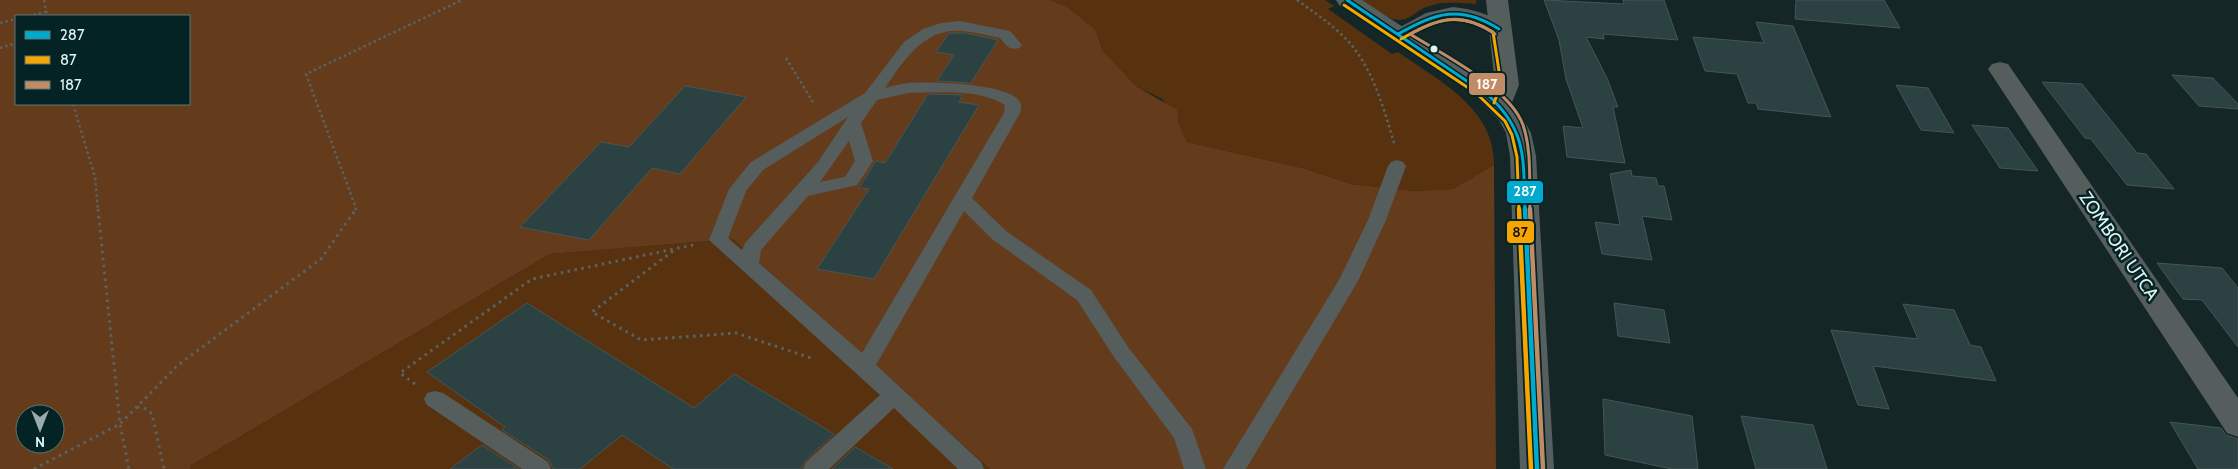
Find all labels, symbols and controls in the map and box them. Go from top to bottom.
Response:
legend [15,15,190,105]
text: 287 [60,26,85,44]
unlabelled marker [1429,44,1439,54]
text: 87 [60,51,77,69]
line badge: 187 [1468,72,1506,96]
text: 187 [1477,75,1498,93]
text: 187 [60,76,82,94]
line badge: 287 [1506,180,1544,204]
text: 287 [1513,182,1537,200]
street label: ZOMBORI UTCA [2075,187,2163,305]
line badge: 87 [1506,220,1535,244]
text: 87 [1512,223,1529,241]
north arrow [15,404,65,454]
text: N [35,433,45,451]

